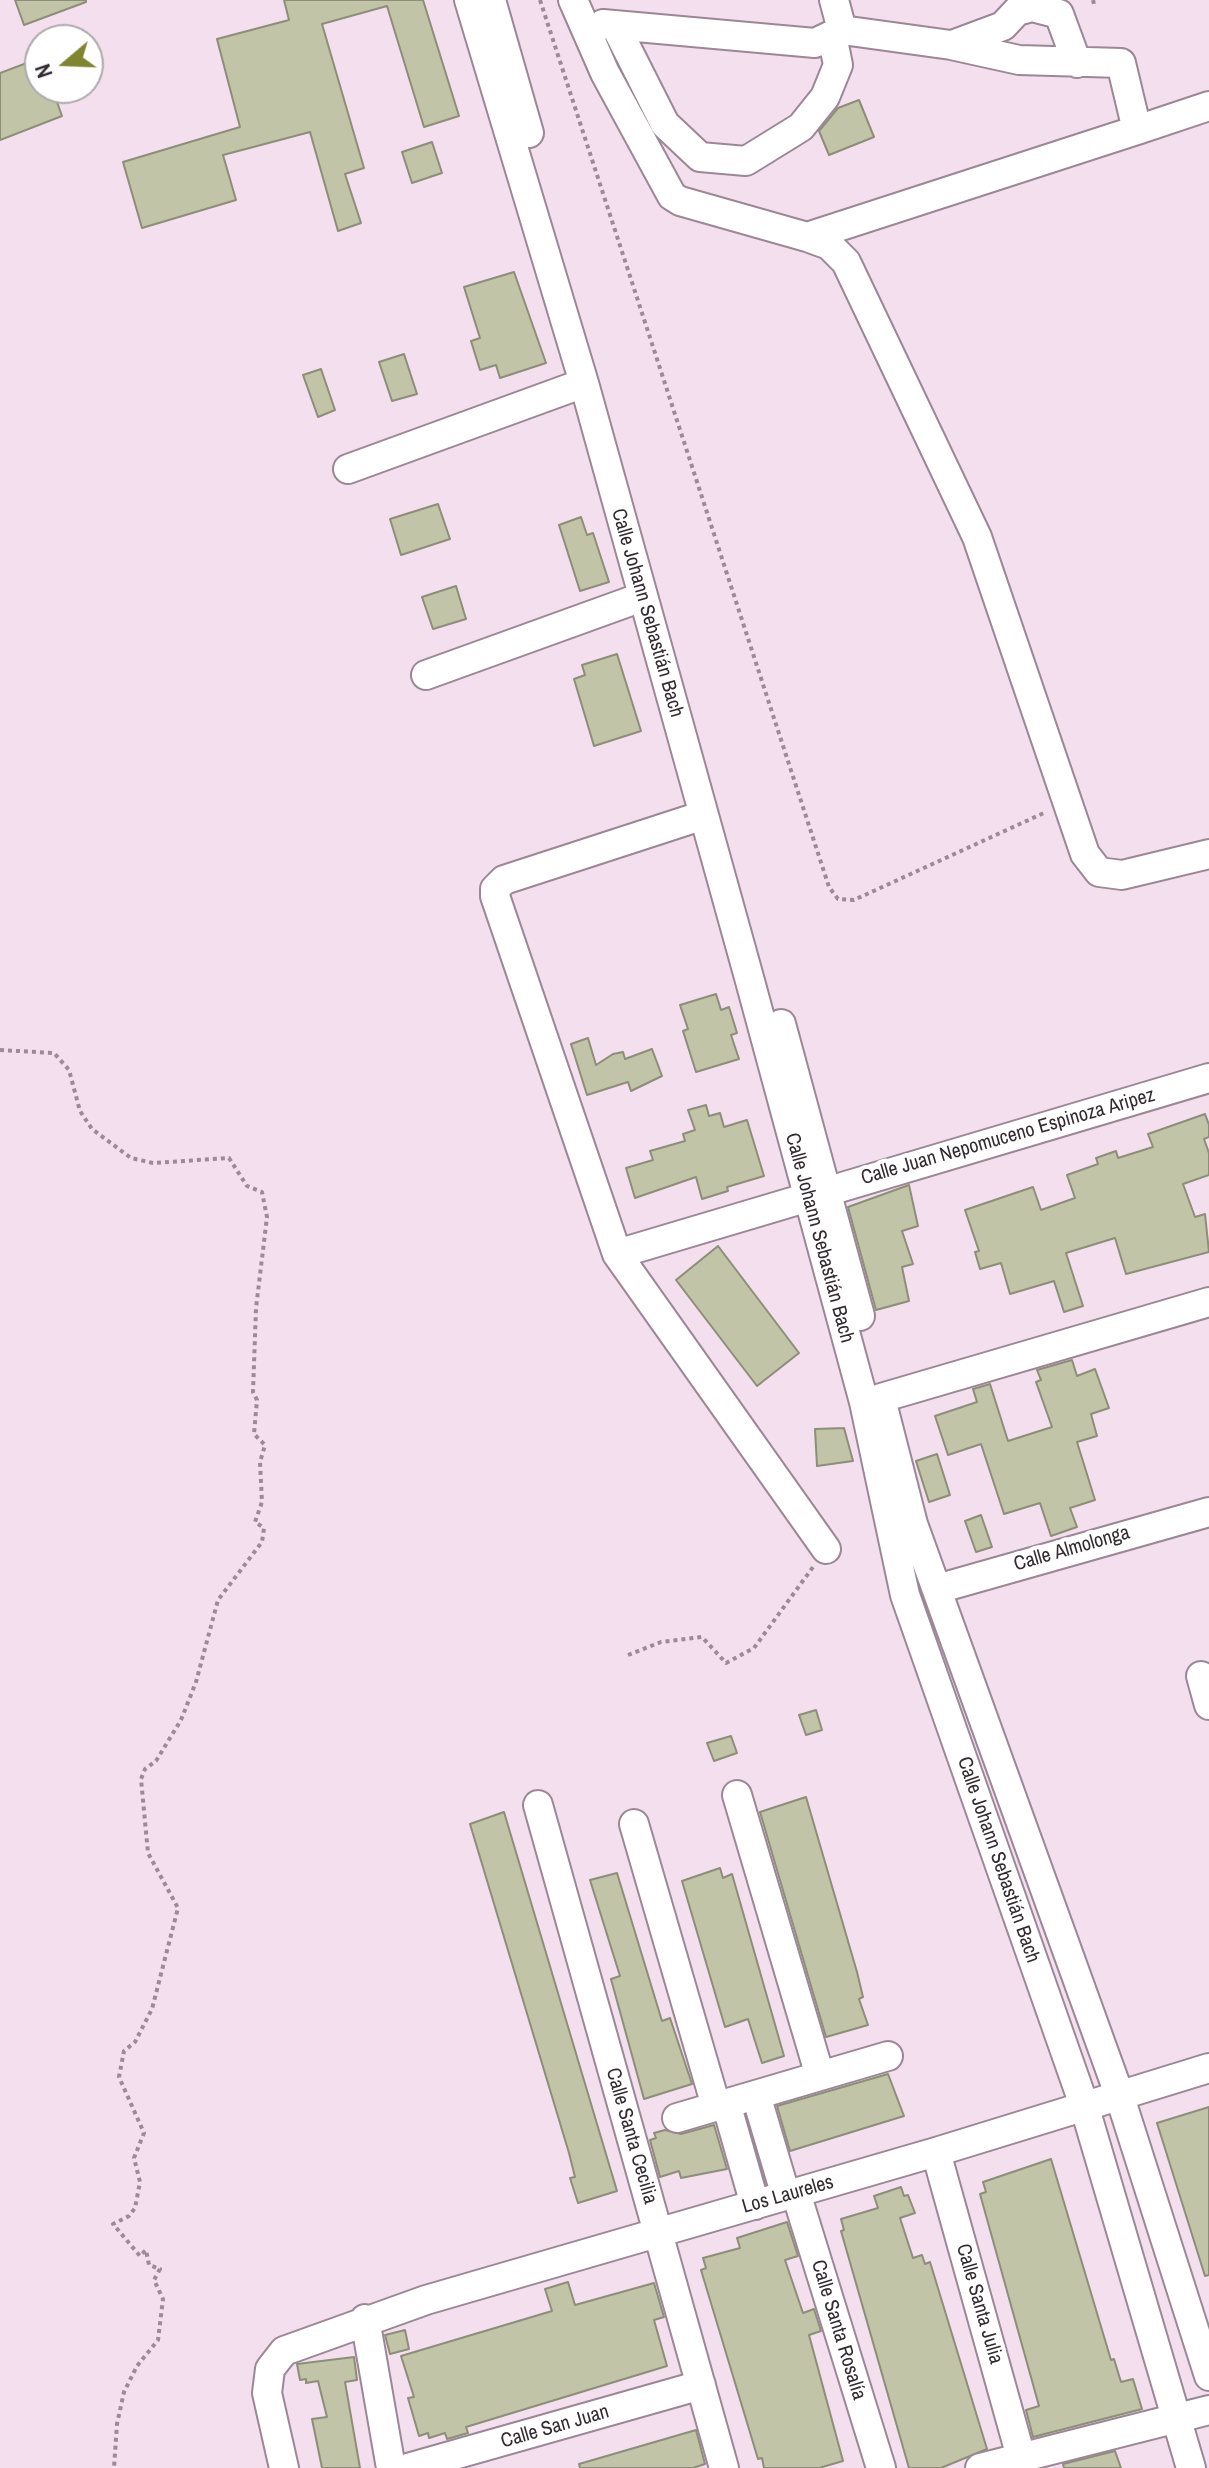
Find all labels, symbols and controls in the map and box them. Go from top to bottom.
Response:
north arrow [24,24,104,104]
text: N [27,60,60,82]
street label: Calle Johann Sebastián Bach [606,506,688,720]
street label: Calle Juan Nepomuceno Espinoza Aripez [858,1084,1158,1190]
street label: Calle Johann Sebastián Bach [779,1131,859,1345]
street label: Calle Almolonga [1011,1521,1133,1577]
street label: Calle Johann Sebastián Bach [951,1754,1045,1966]
street label: Calle Santa Cecilia [600,2065,662,2207]
street label: Los Laureles [740,2171,836,2219]
street label: Calle Santa Julia [950,2241,1008,2367]
street label: Calle Santa Rosalía [805,2257,871,2403]
street label: Calle San Juan [498,2400,612,2454]

